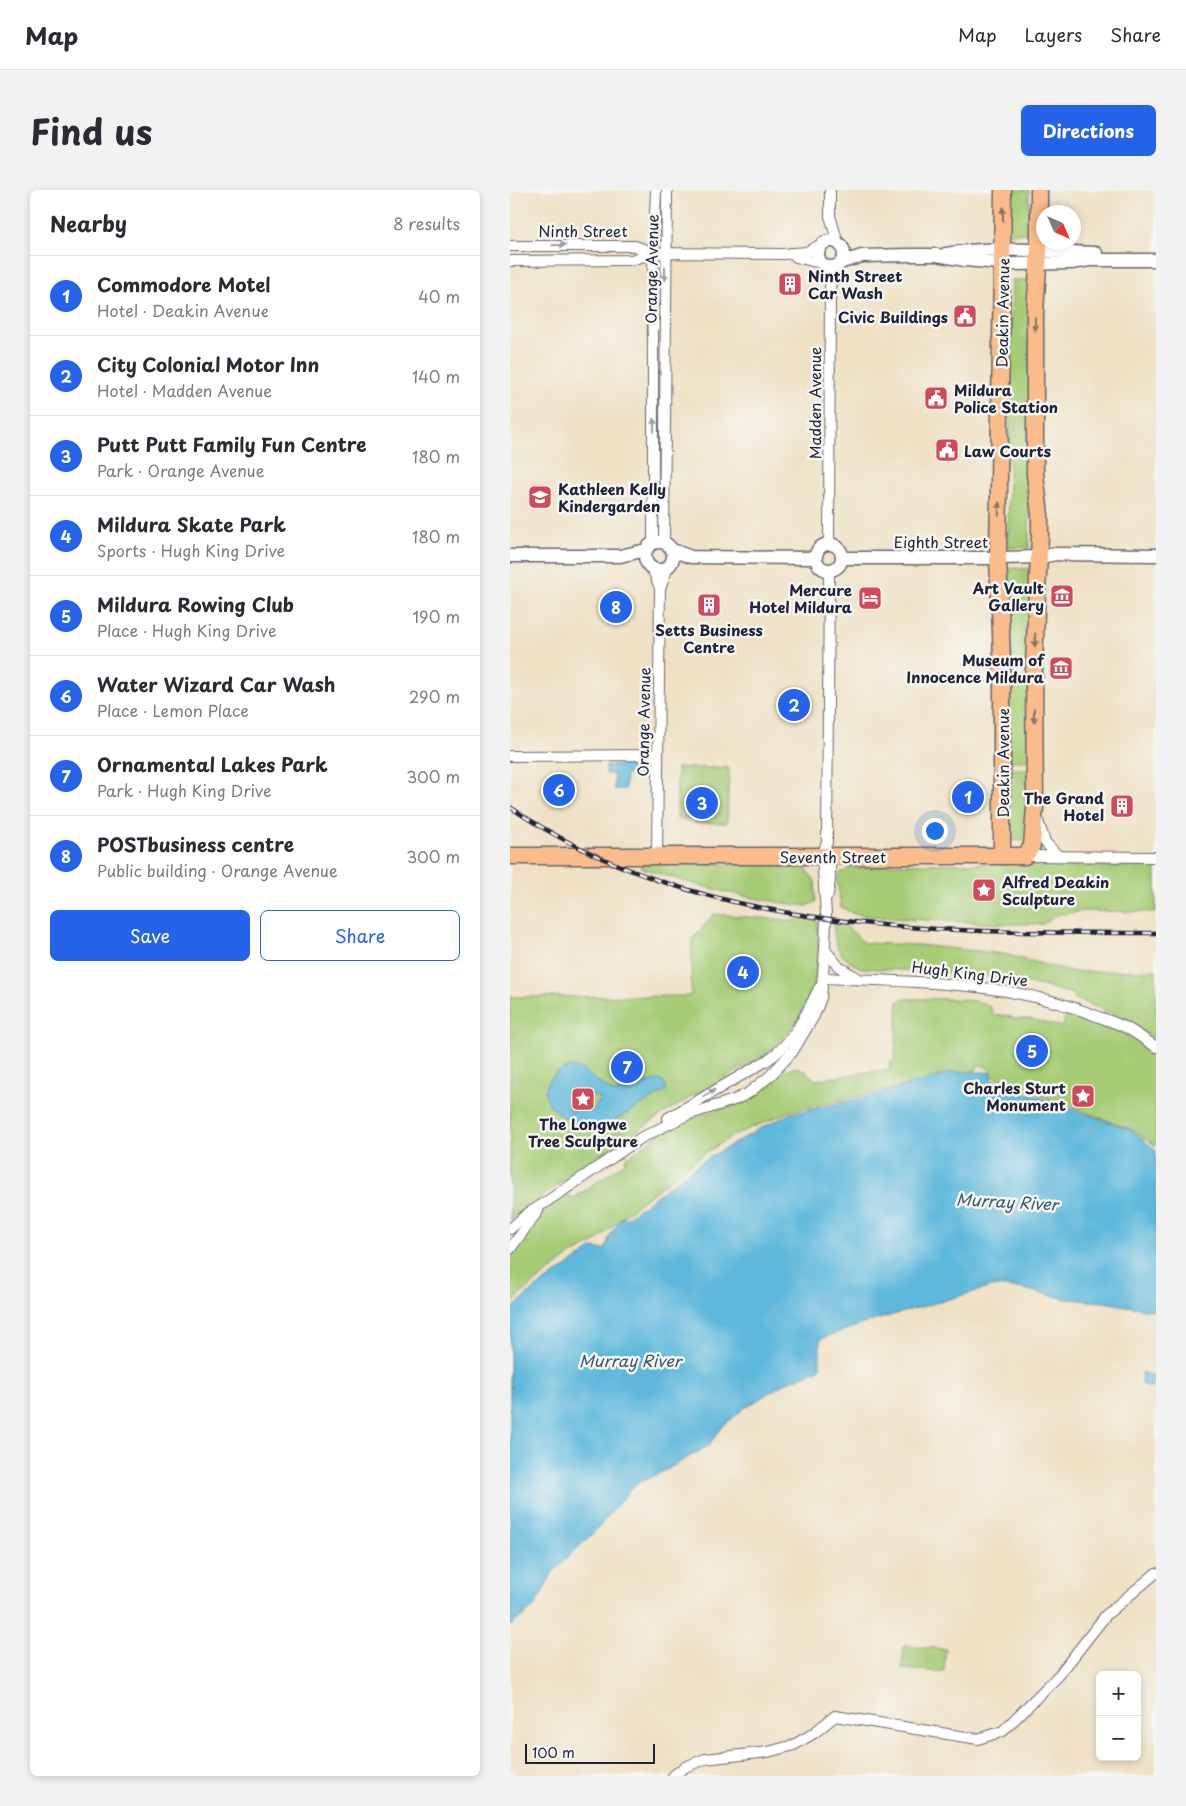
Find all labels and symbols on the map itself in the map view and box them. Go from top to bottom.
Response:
north arrow [1036,205,1081,250]
one-way arrow [999,206,1007,222]
street label: Orange Avenue [639,214,663,324]
street label: Ninth Street [538,219,628,242]
one-way arrow [551,241,567,249]
street label: Deakin Avenue [990,258,1014,368]
place label: Ninth Street Car Wash [808,264,902,304]
one-way arrow [661,266,669,282]
building icon: Ninth Street Car Wash [777,271,803,297]
public building icon: Civic Buildings [952,303,978,329]
place label: Civic Buildings [838,305,948,328]
one-way arrow [1031,316,1039,332]
street label: Madden Avenue [803,347,826,459]
place label: Mildura Police Station [954,378,1058,418]
public building icon: Mildura Police Station [923,385,949,411]
one-way arrow [650,416,658,432]
public building icon: Law Courts [934,437,960,463]
place label: Law Courts [964,439,1051,462]
place label: Kathleen Kelly Kindergarden [558,477,666,517]
school or university icon: Kathleen Kelly Kindergarden [527,484,553,510]
one-way arrow [995,501,1003,517]
street label: Eighth Street [894,530,988,553]
place label: Art Vault Gallery [972,576,1044,616]
place label: Mercure Hotel Mildura [749,578,853,618]
museum icon: Art Vault Gallery [1049,583,1075,609]
hotel icon: Mercure Hotel Mildura [857,585,883,611]
pin: 8 [600,588,632,626]
building icon: Setts Business Centre [696,592,722,618]
place label: Setts Business Centre [655,618,763,658]
one-way arrow [1031,633,1039,649]
place label: Museum of Innocence Mildura [906,648,1046,688]
museum icon: Museum of Innocence Mildura [1048,655,1074,681]
street label: Orange Avenue [631,667,655,777]
pin: 2 [778,686,810,724]
street label: Deakin Avenue [991,708,1014,818]
one-way arrow [1030,708,1038,724]
pin: 6 [543,771,575,809]
pin: 1 [952,778,984,816]
pin: 3 [686,784,718,822]
place label: The Grand Hotel [1024,786,1104,826]
building icon: The Grand Hotel [1109,793,1135,819]
your location [922,818,948,844]
street label: Seventh Street [780,845,886,868]
place label: Alfred Deakin Sculpture [1002,870,1109,910]
place icon: Alfred Deakin Sculpture [971,877,997,903]
pin: 4 [727,953,759,991]
street label: Hugh King Drive [911,954,1029,992]
pin: 5 [1016,1032,1048,1070]
pin: 7 [611,1048,643,1086]
place label: Charles Sturt Monument [963,1076,1066,1116]
place icon: Charles Sturt Monument [1070,1083,1096,1109]
place icon: The Longwe Tree Sculpture [570,1086,596,1112]
one-way arrow [702,1089,715,1098]
place label: The Longwe Tree Sculpture [528,1112,638,1152]
water label: Murray River [955,1186,1061,1216]
water label: Murray River [579,1348,684,1372]
scale bar [525,1741,655,1764]

